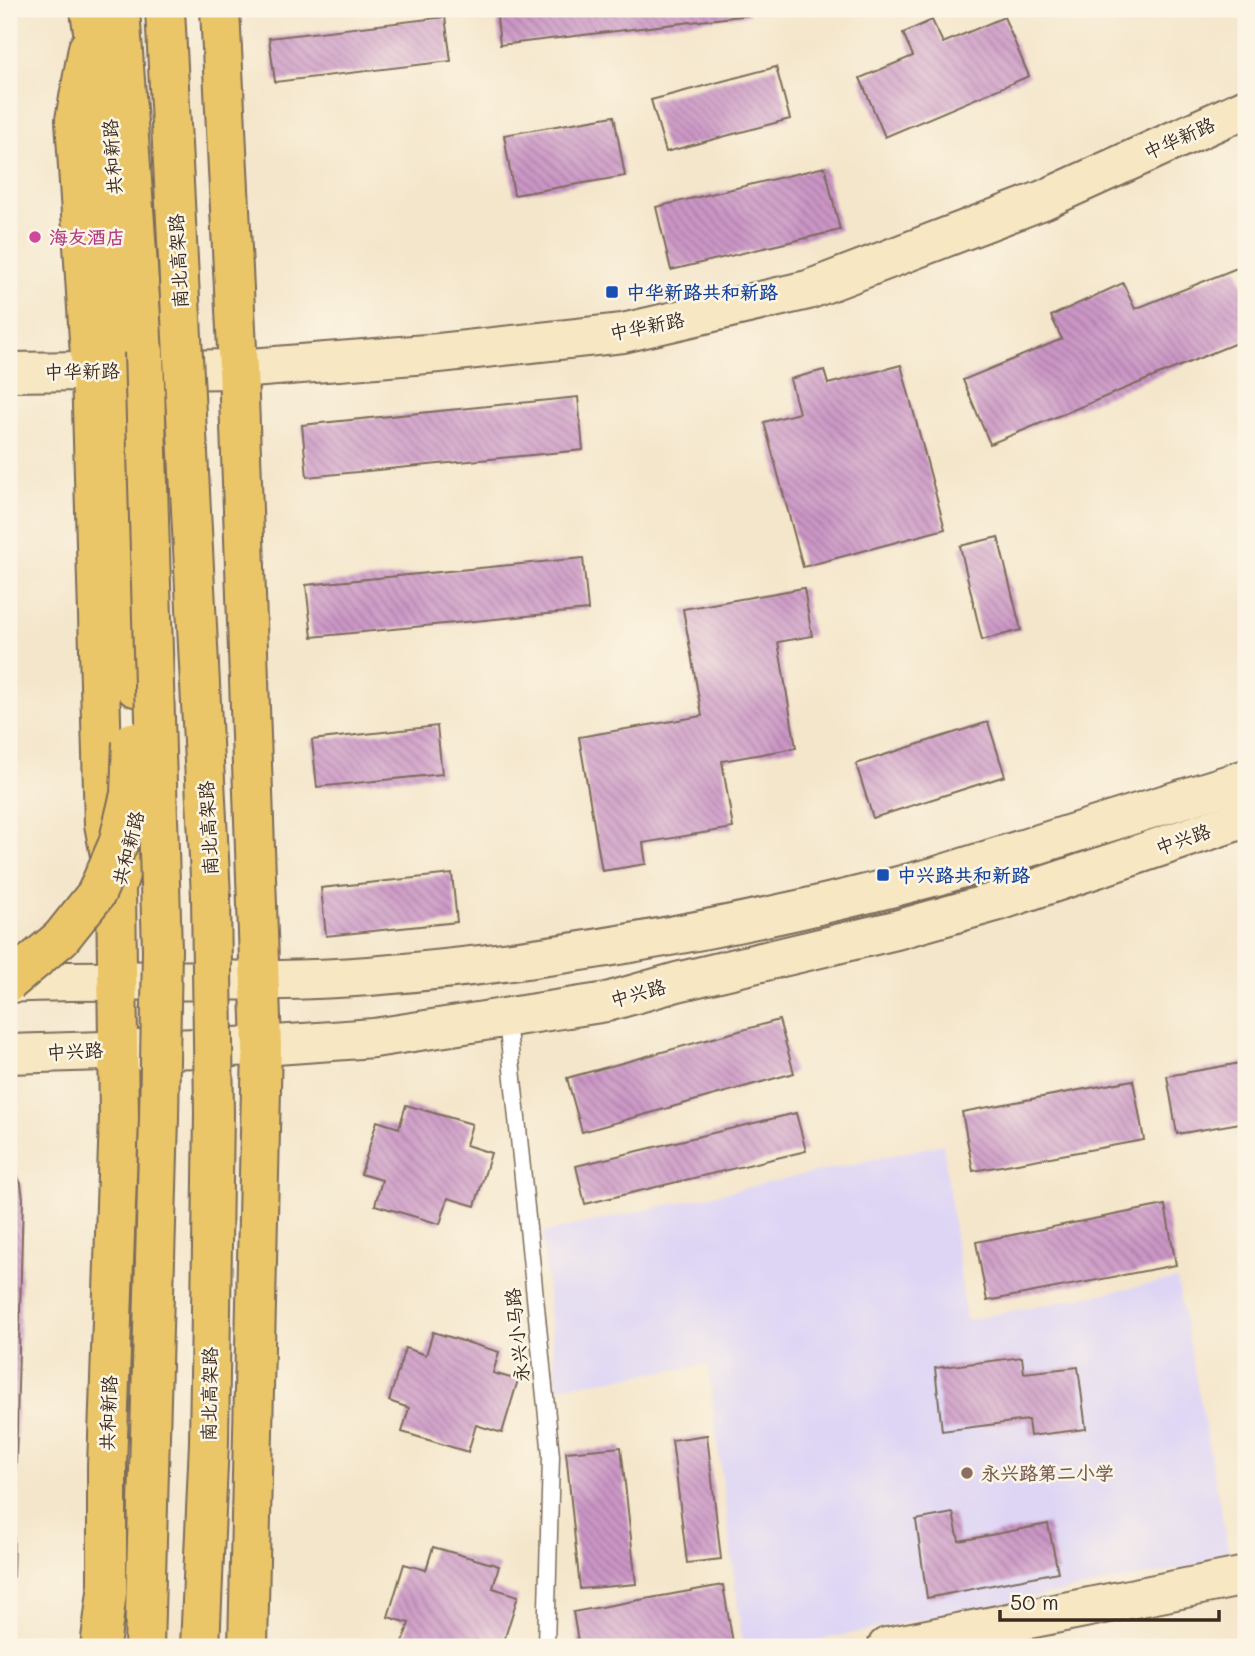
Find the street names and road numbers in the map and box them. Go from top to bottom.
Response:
street label: 中华新路 [1139,111,1219,164]
street label: 共和新路 [96,118,127,196]
street label: 南北高架路 [163,213,192,309]
street label: 中华新路 [607,306,687,345]
street label: 中华新路 [44,357,120,384]
street label: 南北高架路 [193,780,222,876]
street label: 共和新路 [106,808,149,888]
street label: 中兴路 [1152,817,1214,860]
street label: 中兴路 [607,973,669,1012]
street label: 中兴路 [46,1037,104,1064]
street label: 永兴小马路 [499,1286,534,1384]
street label: 南北高架路 [195,1346,222,1442]
street label: 共和新路 [94,1375,121,1451]

